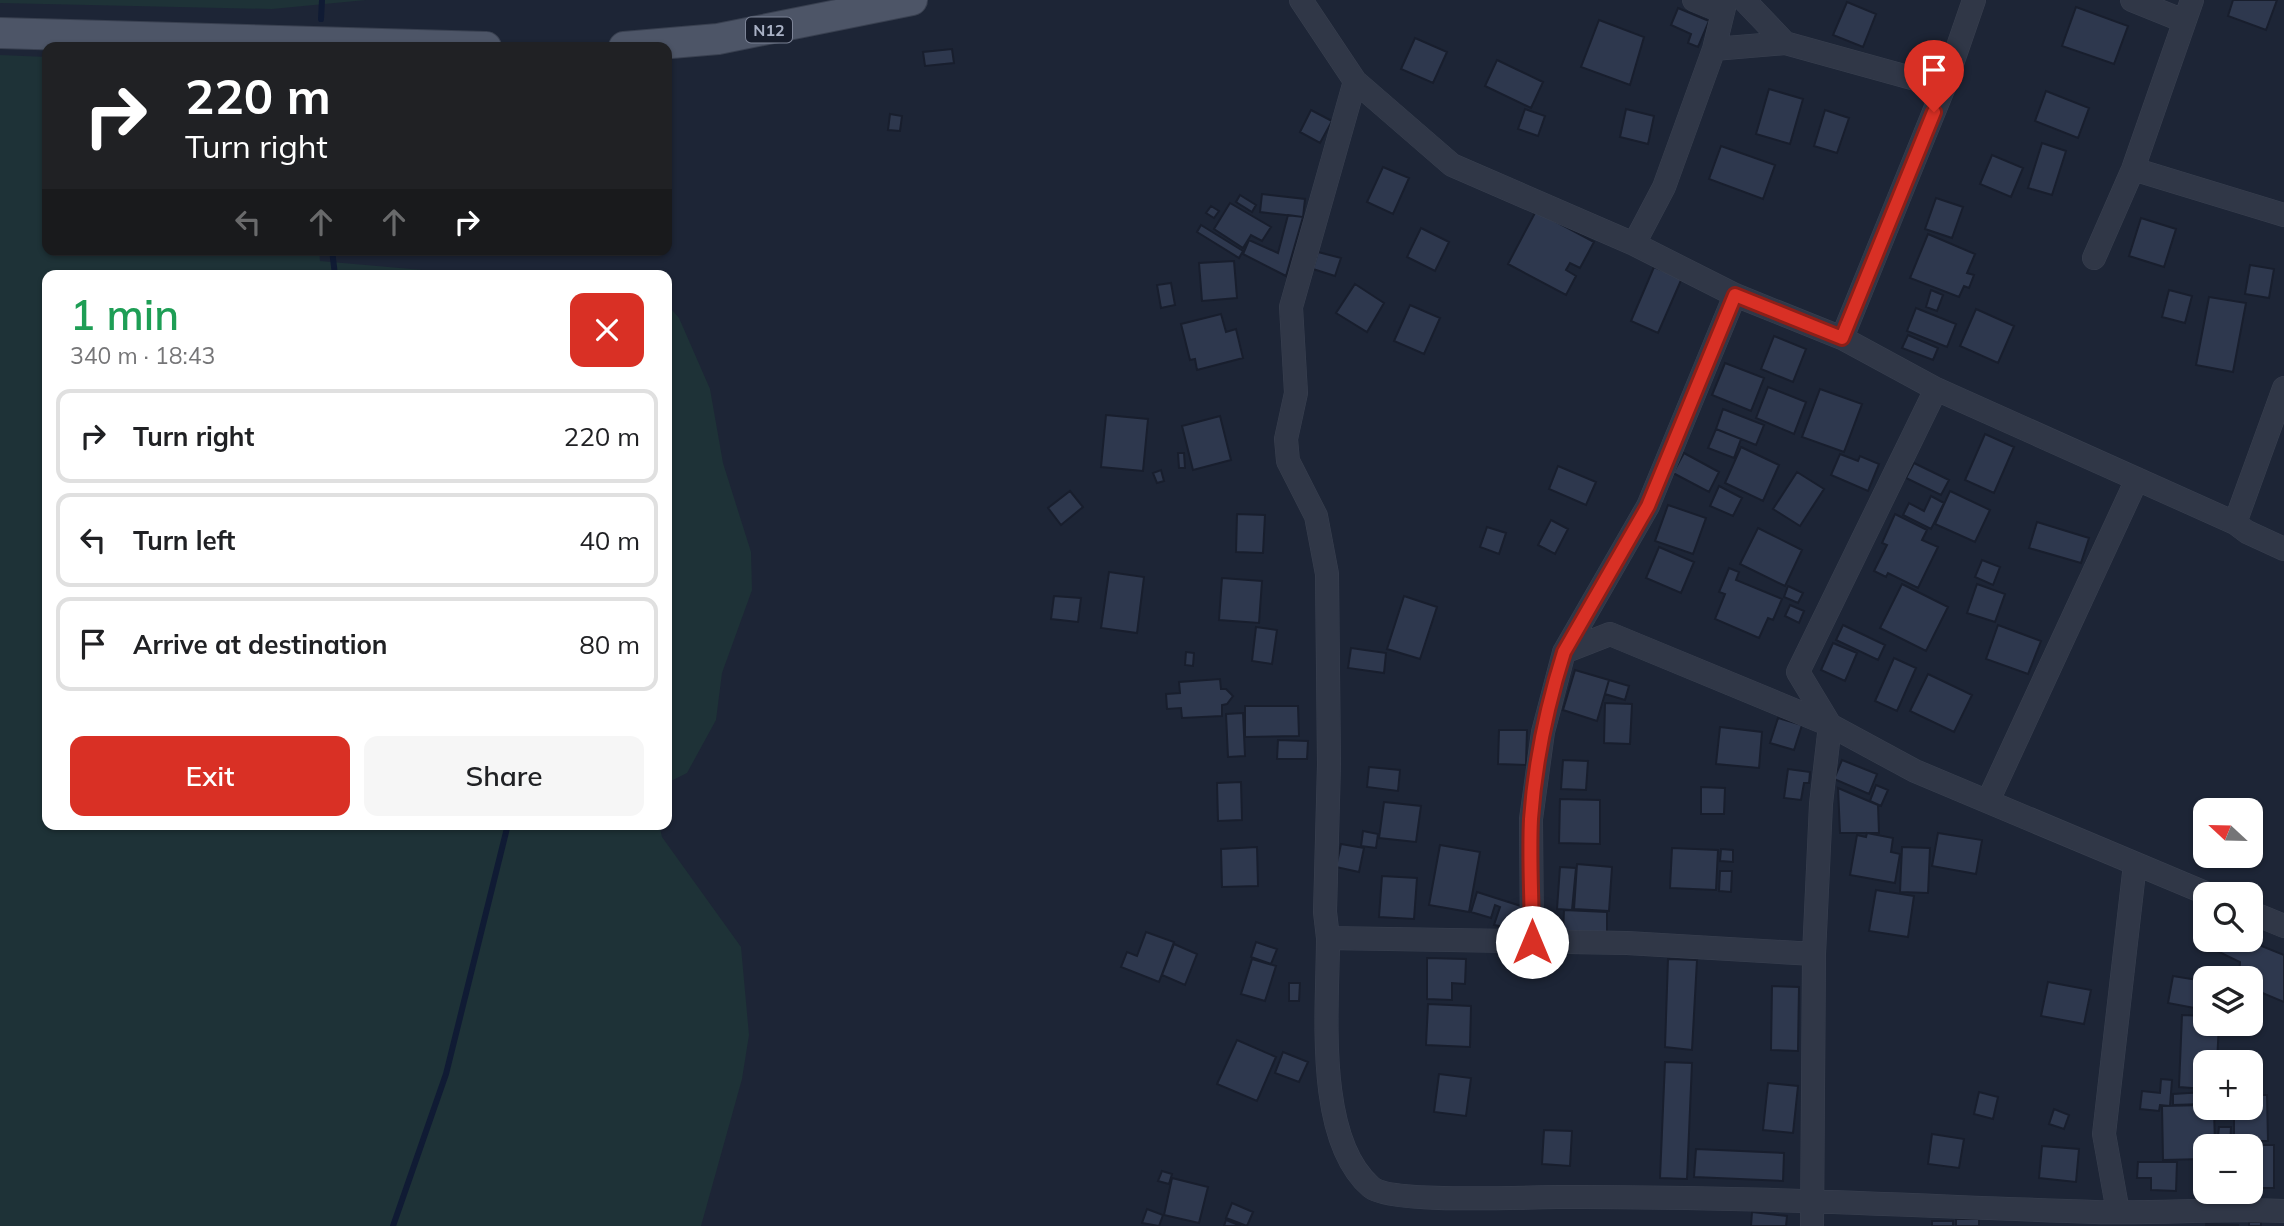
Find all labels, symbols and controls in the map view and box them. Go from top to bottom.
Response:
road number: N12 [746,18,792,42]
pin [1904,40,1964,112]
icon: arrive [1915,51,1953,89]
text: 220 m [185,65,331,126]
icon: right [70,70,161,161]
text: Turn right [185,126,328,166]
icon: left [229,203,267,241]
icon: ahead [302,203,340,241]
icon: ahead [375,203,413,241]
icon: right [448,203,486,241]
text: 1 min [70,288,179,341]
button: close [570,293,644,367]
text: 340 m · 18:43 [70,341,215,370]
icon: right [74,417,112,455]
text: Turn right [133,420,254,453]
text: 220 m [564,420,640,453]
icon: left [74,521,112,559]
text: Turn left [133,524,235,557]
text: 40 m [579,524,640,557]
icon: arrive [74,625,112,663]
text: Arrive at destination [133,628,388,661]
text: 80 m [579,628,640,661]
button: Exit [70,736,350,816]
button: Share [364,736,644,816]
north arrow [2193,798,2263,868]
map controls [2193,798,2263,1204]
button: search [2193,882,2263,952]
position arrow [1495,905,1569,979]
button: layers [2193,966,2263,1036]
button: + [2193,1050,2263,1120]
button: − [2193,1134,2263,1204]

